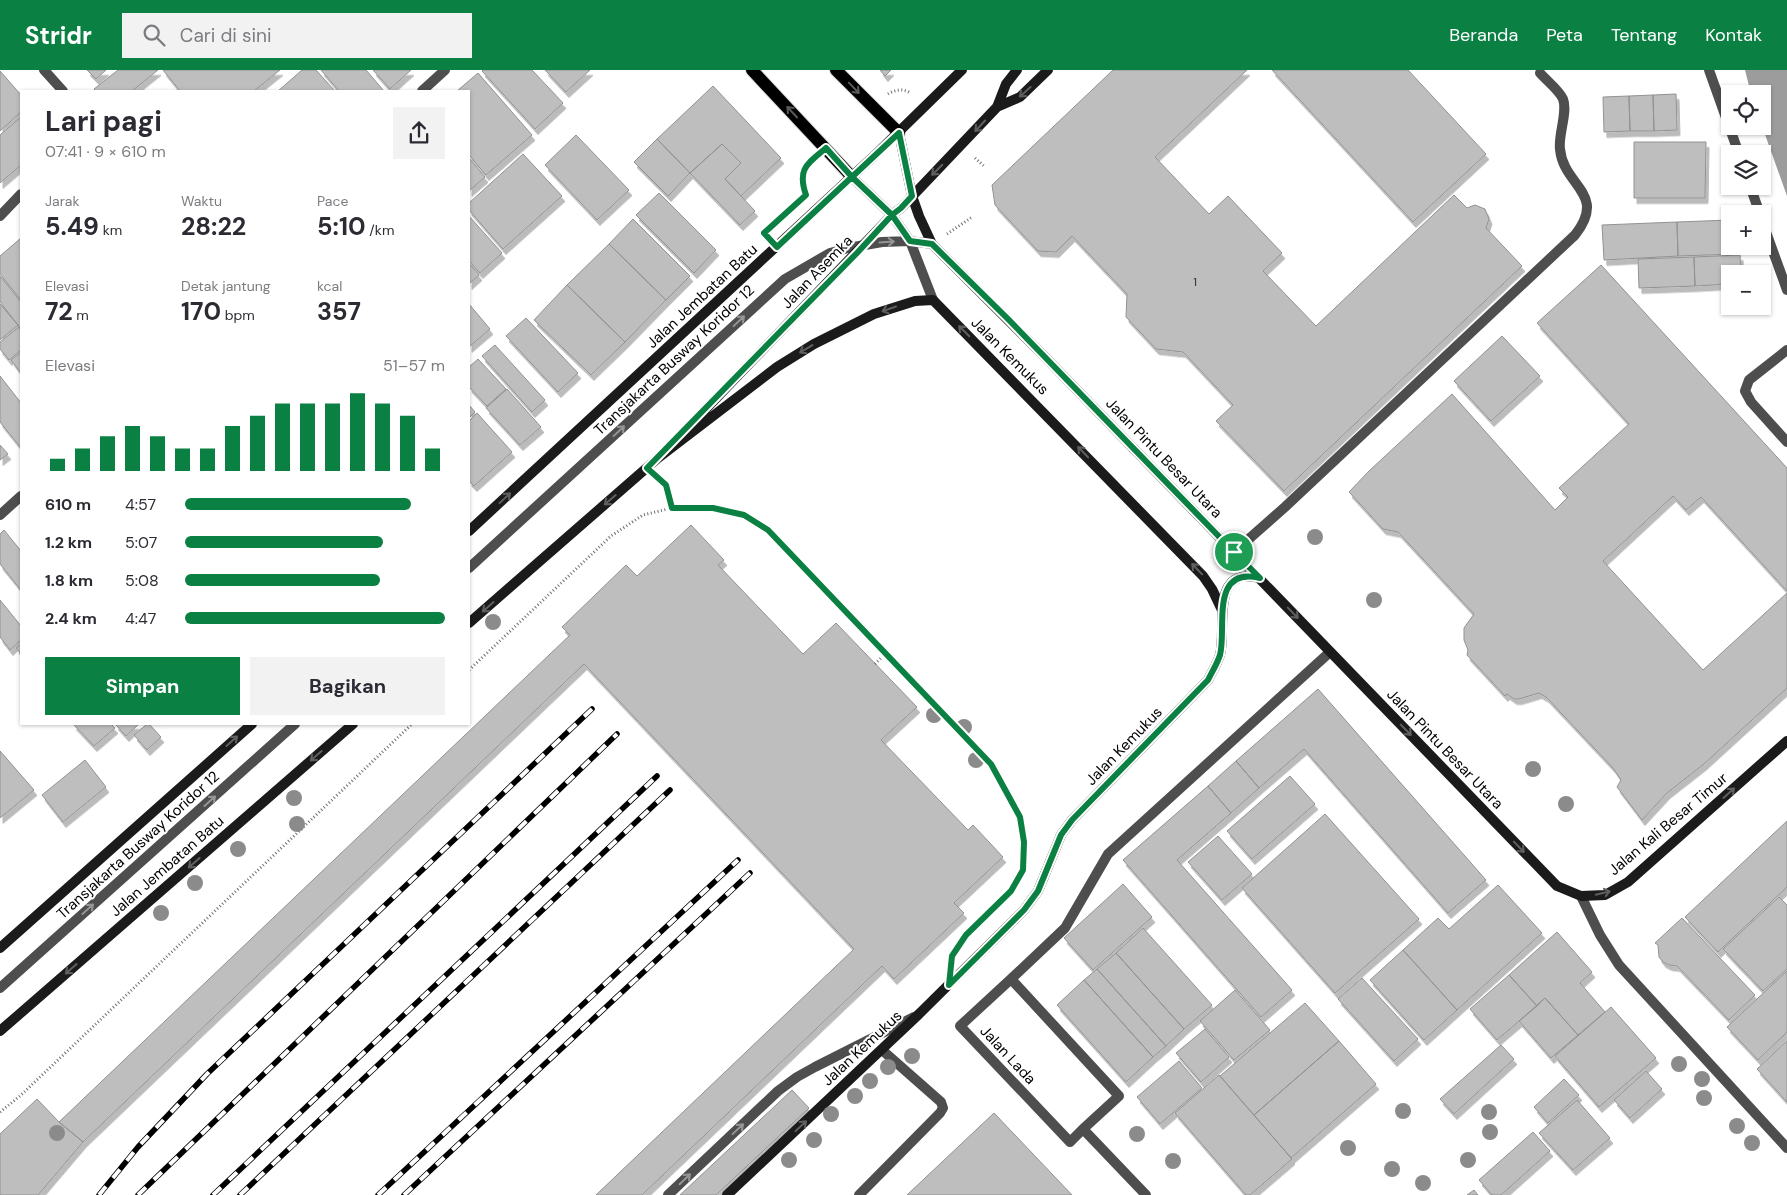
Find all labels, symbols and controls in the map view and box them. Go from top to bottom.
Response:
search box [122,13,472,58]
text: Stridr [25,20,92,51]
icon: search [140,21,168,49]
text: Cari di sini [180,23,272,48]
text: Beranda [1449,23,1518,47]
text: Peta [1546,23,1583,47]
text: Tentang [1611,23,1677,47]
text: Kontak [1705,23,1762,47]
one-way arrow [848,82,860,94]
map controls [1721,85,1771,315]
button: locate [1721,85,1771,135]
one-way arrow [1018,86,1031,98]
text: Lari pagi [45,103,162,140]
one-way arrow [786,106,798,119]
button: share [393,107,445,159]
one-way arrow [974,120,986,133]
text: 07:41 · 9 × 610 m [45,141,166,162]
button: layers [1721,145,1771,195]
one-way arrow [931,164,943,176]
text: Jarak [45,192,79,210]
text: Waktu [181,192,222,210]
text: Pace [317,192,348,210]
button: + [1721,205,1771,255]
text: 5.49 [45,210,99,243]
text: 28:22 [181,210,246,243]
text: 5:10 [317,210,366,243]
text: km [99,221,122,239]
text: /km [366,221,394,239]
street label: Jalan Asemka [777,231,857,313]
one-way arrow [879,238,895,247]
street label: Jalan Jembatan Batu [642,239,762,353]
button: − [1721,265,1771,315]
house number: 1 [1193,274,1197,290]
text: Elevasi [45,277,89,295]
text: Detak jantung [181,277,271,295]
text: kcal [317,277,342,295]
street label: Transjakarta Busway Koridor 12 [590,280,758,440]
text: 72 [45,295,73,328]
text: 170 [181,295,221,328]
text: 357 [317,295,361,328]
one-way arrow [882,305,898,314]
text: m [73,306,89,324]
text: bpm [221,306,255,324]
street label: Jalan Kemukus [967,313,1053,399]
one-way arrow [733,315,745,327]
one-way arrow [958,325,970,337]
one-way arrow [799,345,813,355]
text: Elevasi [45,355,95,376]
text: 51–57 m [383,355,445,376]
street label: Jalan Pintu Besar Utara [1101,394,1227,522]
one-way arrow [613,425,626,437]
one-way arrow [1077,446,1089,459]
one-way arrow [498,492,511,504]
text: 610 m [45,494,91,515]
text: 4:57 [125,494,156,515]
one-way arrow [604,494,617,506]
pin [1213,531,1255,573]
text: 1.2 km [45,532,92,553]
text: 5:07 [125,532,157,553]
icon: arrive [1220,538,1248,566]
one-way arrow [1190,563,1203,575]
text: 1.8 km [45,570,93,591]
text: 5:08 [125,570,159,591]
one-way arrow [481,601,494,612]
one-way arrow [1287,607,1299,620]
text: 2.4 km [45,608,97,629]
text: 4:47 [125,608,156,629]
button: Simpan [45,657,240,715]
button: Bagikan [250,657,445,715]
street label: Jalan Pintu Besar Utara [1382,685,1508,813]
street label: Jalan Kemukus [1081,702,1167,790]
one-way arrow [1400,724,1412,736]
one-way arrow [226,735,239,747]
one-way arrow [310,750,323,762]
street label: Transjakarta Busway Koridor 12 [52,767,224,923]
street label: Jalan Kali Besar Timur [1604,768,1732,880]
one-way arrow [1722,787,1735,799]
one-way arrow [203,795,216,806]
street label: Jalan Jembatan Batu [106,811,228,921]
one-way arrow [1513,841,1525,853]
one-way arrow [187,857,200,868]
one-way arrow [1594,888,1610,897]
one-way arrow [82,903,95,915]
one-way arrow [65,964,78,975]
street label: Jalan Kemukus [818,1006,906,1090]
street label: Jalan Lada [976,1021,1040,1089]
one-way arrow [794,1120,807,1132]
one-way arrow [731,1123,744,1135]
one-way arrow [679,1173,691,1185]

